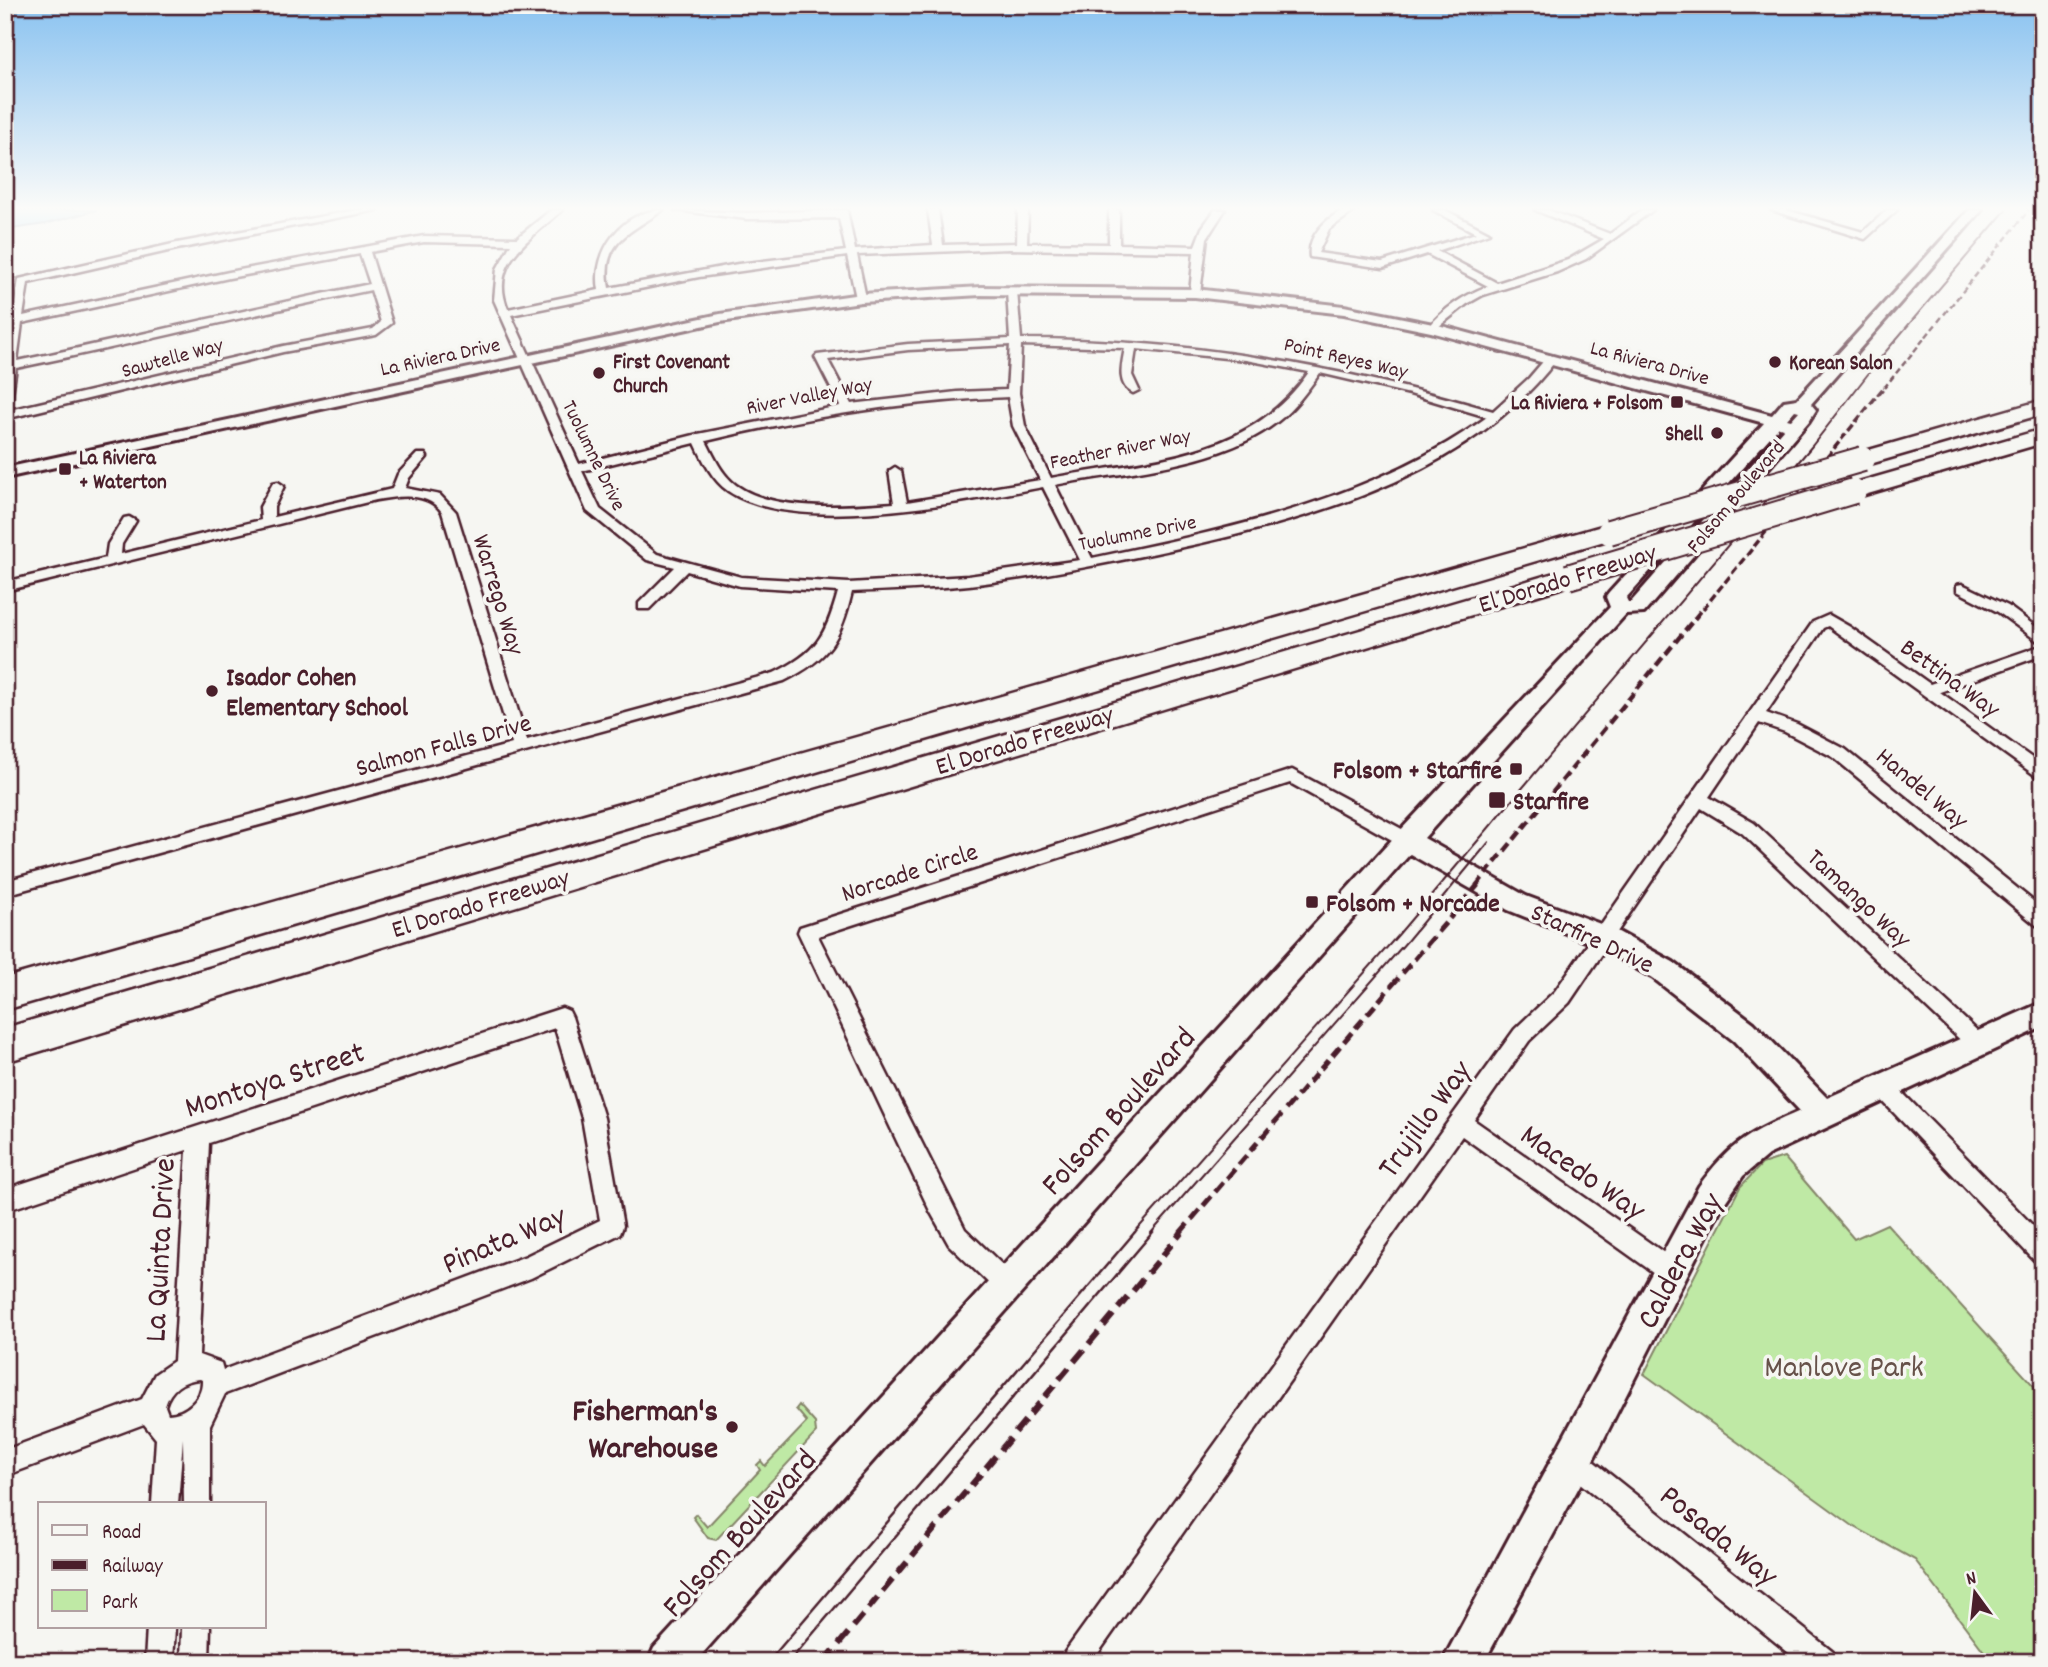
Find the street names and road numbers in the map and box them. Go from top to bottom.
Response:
street label: Point Reyes Way [1280,331,1411,389]
street label: Sawtelle Way [119,332,227,388]
street label: La Riviera Drive [378,332,503,386]
street label: La Riviera Drive [1586,335,1712,395]
street label: River Valley Way [744,371,876,425]
street label: Tuolumne Drive [553,396,632,517]
street label: Feather River Way [1048,423,1194,479]
street label: Folsom Boulevard [1681,435,1794,561]
street label: Tuolumne Drive [1076,509,1199,561]
street label: Warrego Way [461,530,533,660]
street label: El Dorado Freeway [1475,536,1662,625]
street label: Bettina Way [1891,631,2007,729]
street label: El Dorado Freeway [932,698,1119,787]
street label: Salmon Falls Drive [352,706,536,789]
street label: Handel Way [1866,740,1975,840]
street label: Norcade Circle [837,835,983,914]
street label: Tamango Way [1797,841,1919,958]
street label: El Dorado Freeway [388,861,575,950]
street label: Starfire Drive [1524,895,1659,985]
street label: Folsom Boulevard [1032,1019,1209,1208]
street label: Montoya Street [180,1032,372,1134]
street label: Trujillo Way [1369,1052,1486,1189]
street label: Macedo Way [1509,1115,1654,1236]
street label: La Quinta Drive [135,1157,191,1344]
street label: Caldera Way [1627,1185,1738,1339]
street label: Pinata Way [436,1196,575,1289]
street label: Folsom Boulevard [653,1441,830,1630]
street label: Posada Way [1648,1476,1787,1601]

